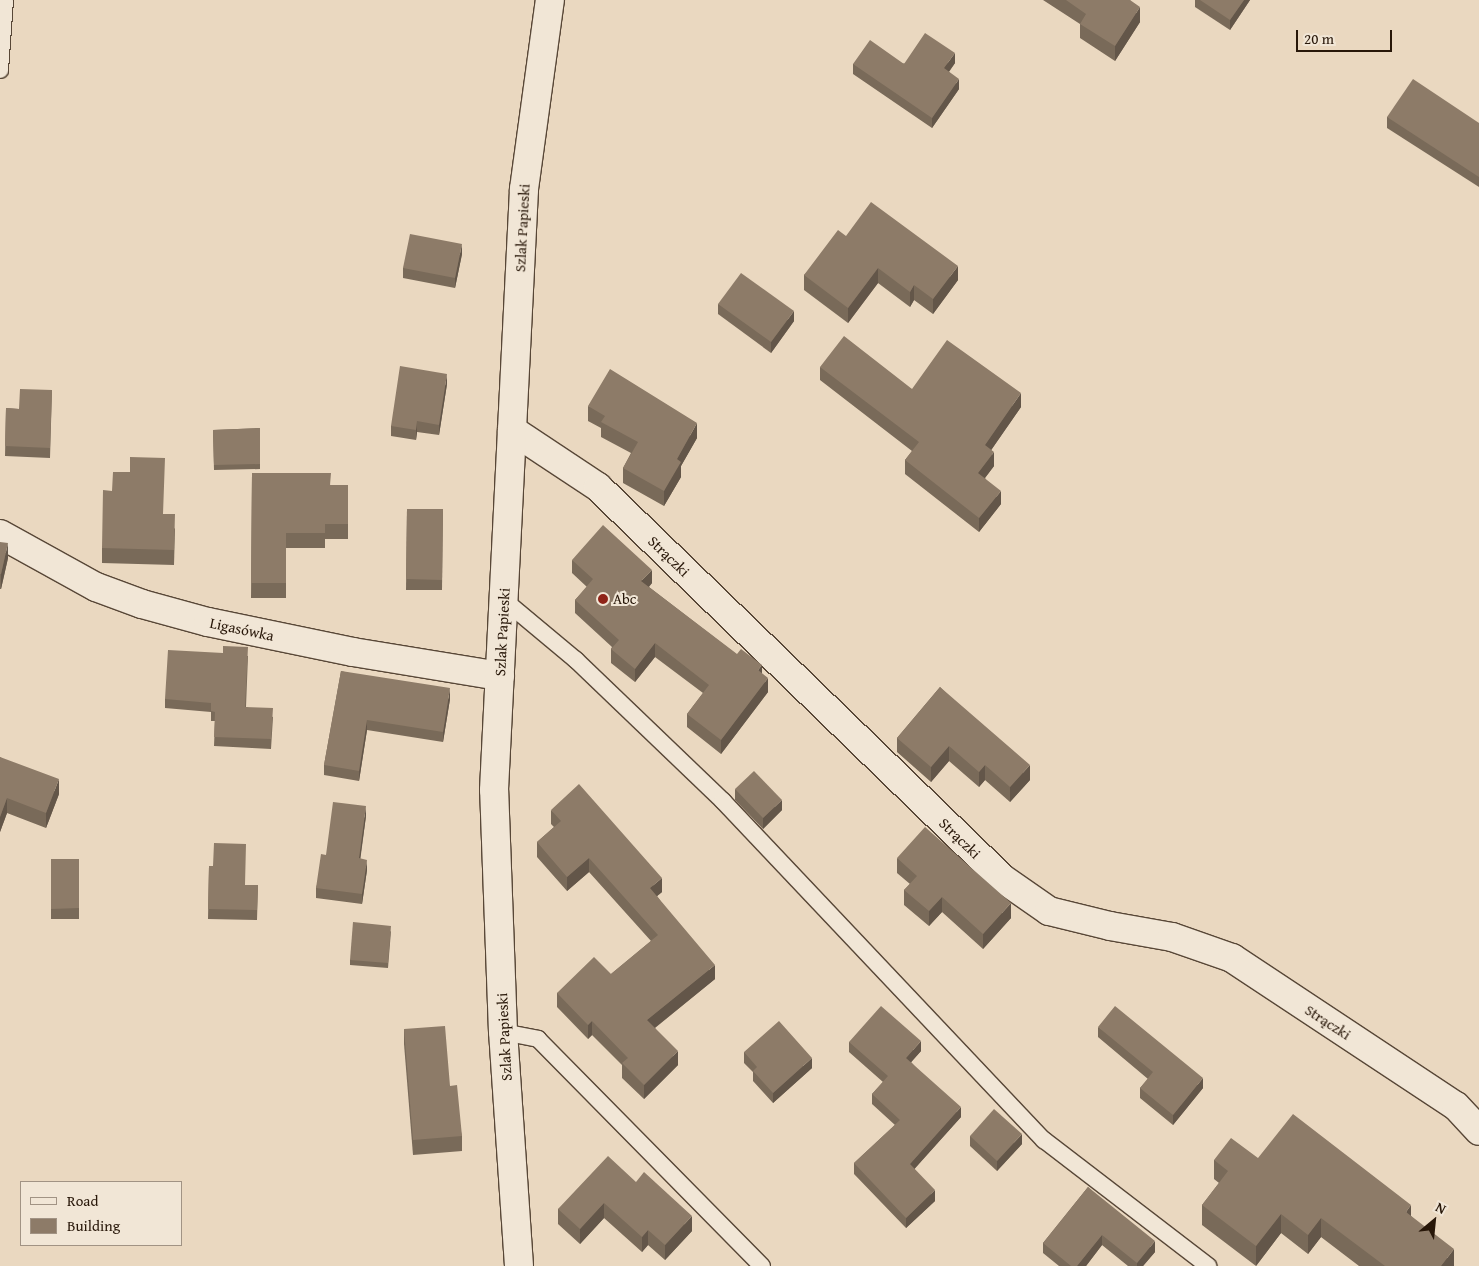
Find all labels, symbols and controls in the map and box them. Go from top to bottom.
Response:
scale bar [1299,20,1395,52]
text: 20 m [1304,28,1334,49]
street label: Szlak Papieski [511,183,533,273]
street label: Strączki [644,532,694,580]
street label: Szlak Papieski [491,587,513,677]
place label: Abc [613,590,637,608]
marker: Abc [597,593,609,605]
street label: Ligasówka [208,613,276,645]
street label: Strączki [935,814,985,862]
street label: Szlak Papieski [493,992,515,1082]
street label: Strączki [1302,1001,1354,1043]
legend [20,1181,182,1246]
text: Road [67,1190,98,1211]
north arrow [1409,1196,1459,1246]
text: N [1432,1197,1450,1219]
text: Building [67,1215,120,1236]

